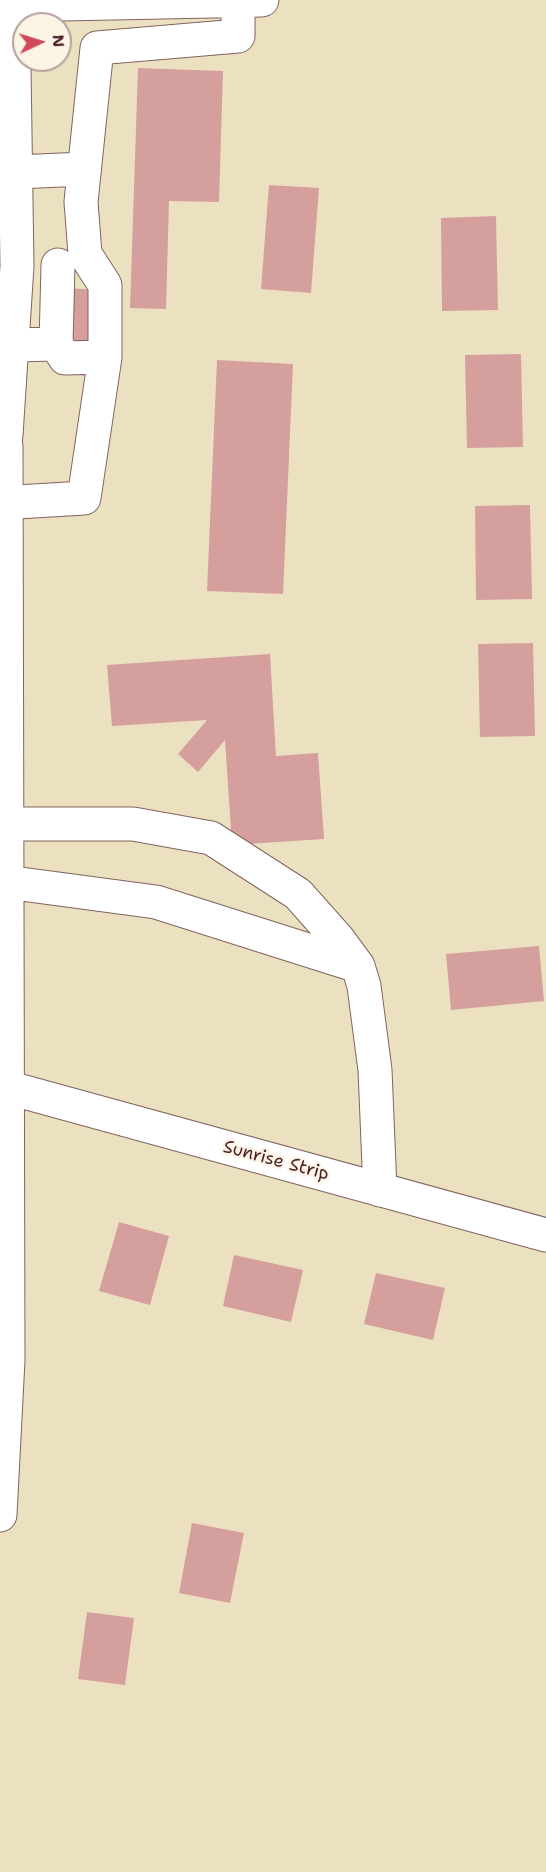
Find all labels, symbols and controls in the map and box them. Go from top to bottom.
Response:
north arrow [12,12,72,72]
text: N [48,34,69,48]
street label: Sunrise Strip [221,1136,331,1186]

